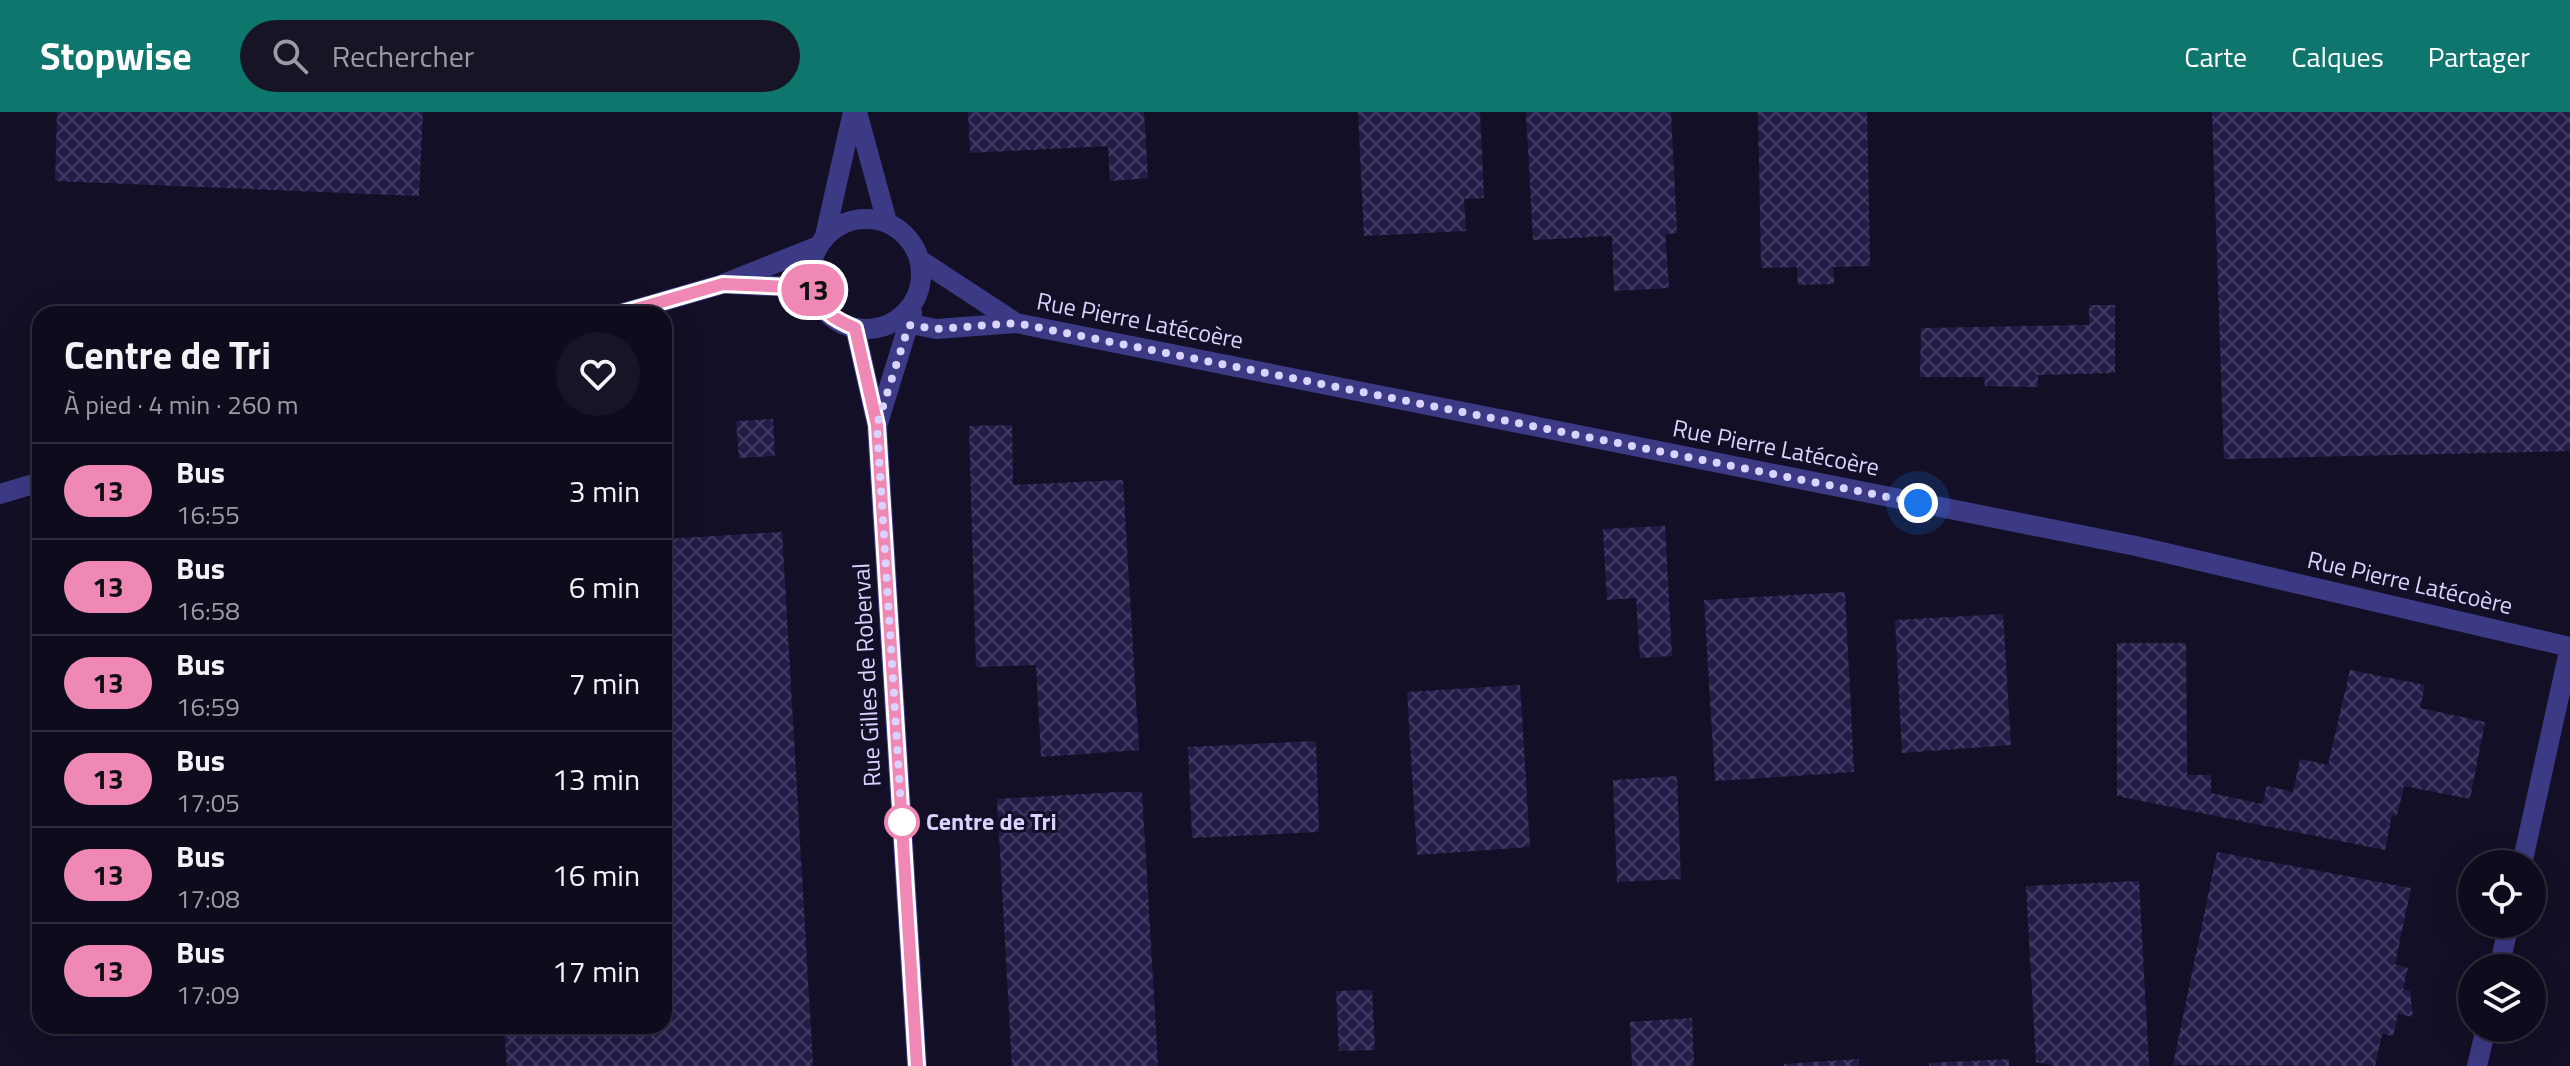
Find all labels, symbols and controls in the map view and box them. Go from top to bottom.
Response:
search box [240,20,800,92]
text: Stopwise [40,27,192,85]
text: Rechercher [332,33,474,79]
icon: search [268,34,312,78]
text: Carte [2184,35,2247,78]
text: Calques [2291,35,2384,78]
text: Partager [2428,35,2530,78]
line badge: 13 [777,264,849,316]
text: 13 [797,268,829,311]
street label: Rue Pierre Latécoère [1034,282,1246,358]
text: Centre de Tri [64,326,271,384]
button: heart [556,332,640,416]
text: À pied · 4 min · 260 m [64,385,298,424]
street label: Rue Pierre Latécoère [1670,409,1882,485]
text: Bus [176,449,225,495]
text: 3 min [569,468,640,514]
text: 13 [92,469,124,512]
your location [1898,483,1938,523]
text: 16:55 [176,495,240,534]
street label: Rue Pierre Latécoère [2304,541,2516,623]
text: Bus [176,545,225,591]
street label: Rue Gilles de Roberval [842,562,890,788]
text: 6 min [569,564,640,610]
text: 13 [92,565,124,608]
text: 16:58 [176,591,240,630]
text: Bus [176,641,225,687]
text: 7 min [569,660,640,706]
text: 13 [92,661,124,704]
text: 16:59 [176,687,240,726]
text: Bus [176,737,225,783]
text: 13 min [552,756,640,802]
text: 13 [92,757,124,800]
text: 17:05 [176,783,240,822]
place label: Centre de Tri [926,803,1057,839]
marker: Centre de Tri [885,805,919,839]
text: Bus [176,833,225,879]
map controls [2458,850,2546,1042]
button: locate [2458,850,2546,938]
text: 16 min [552,852,640,898]
text: 13 [92,853,124,896]
text: 17:08 [176,879,240,918]
text: Bus [176,929,225,975]
text: 17 min [552,948,640,994]
text: 13 [92,949,124,992]
button: layers [2458,954,2546,1042]
text: 17:09 [176,975,240,1014]

